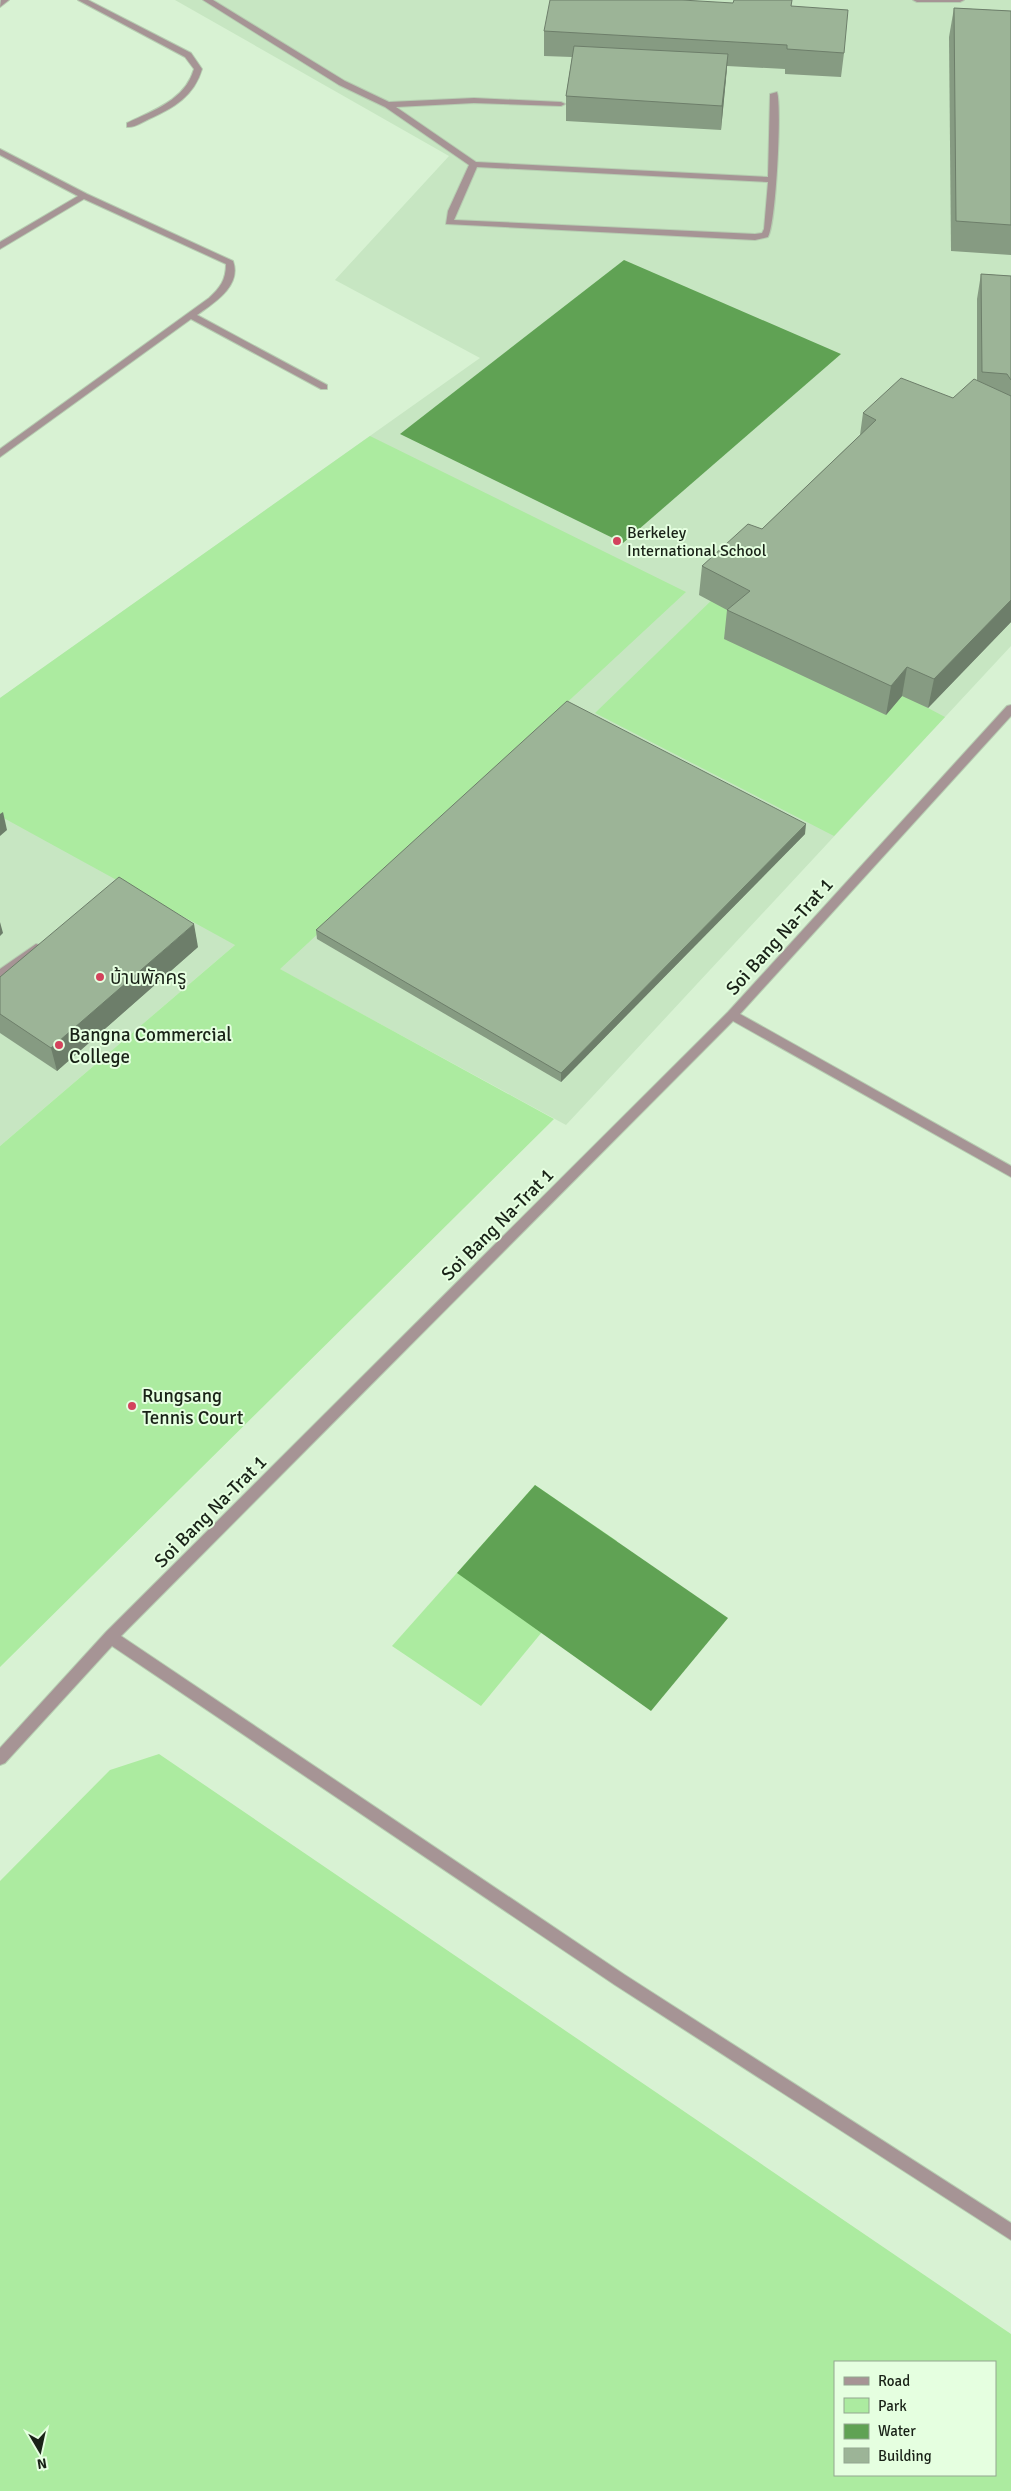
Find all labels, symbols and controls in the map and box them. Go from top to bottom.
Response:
place label: Berkeley International School [627,523,767,561]
marker: Berkeley International School [611,535,623,547]
street label: Soi Bang Na-Trat 1 [721,873,839,1000]
place label: บ้านพักครู [110,966,186,990]
marker: บ้านพักครู [94,971,106,983]
place label: Bangna Commercial College [69,1023,232,1069]
marker: Bangna Commercial College [53,1039,65,1051]
street label: Soi Bang Na-Trat 1 [436,1163,559,1286]
place label: Rungsang Tennis Court [142,1384,244,1430]
marker: Rungsang Tennis Court [126,1400,138,1412]
street label: Soi Bang Na-Trat 1 [149,1450,272,1573]
legend [834,2361,996,2476]
text: Road [878,2372,910,2390]
text: Park [878,2397,907,2415]
text: Water [878,2422,916,2440]
north arrow [15,2426,65,2476]
text: Building [878,2447,932,2465]
text: N [36,2454,48,2473]

